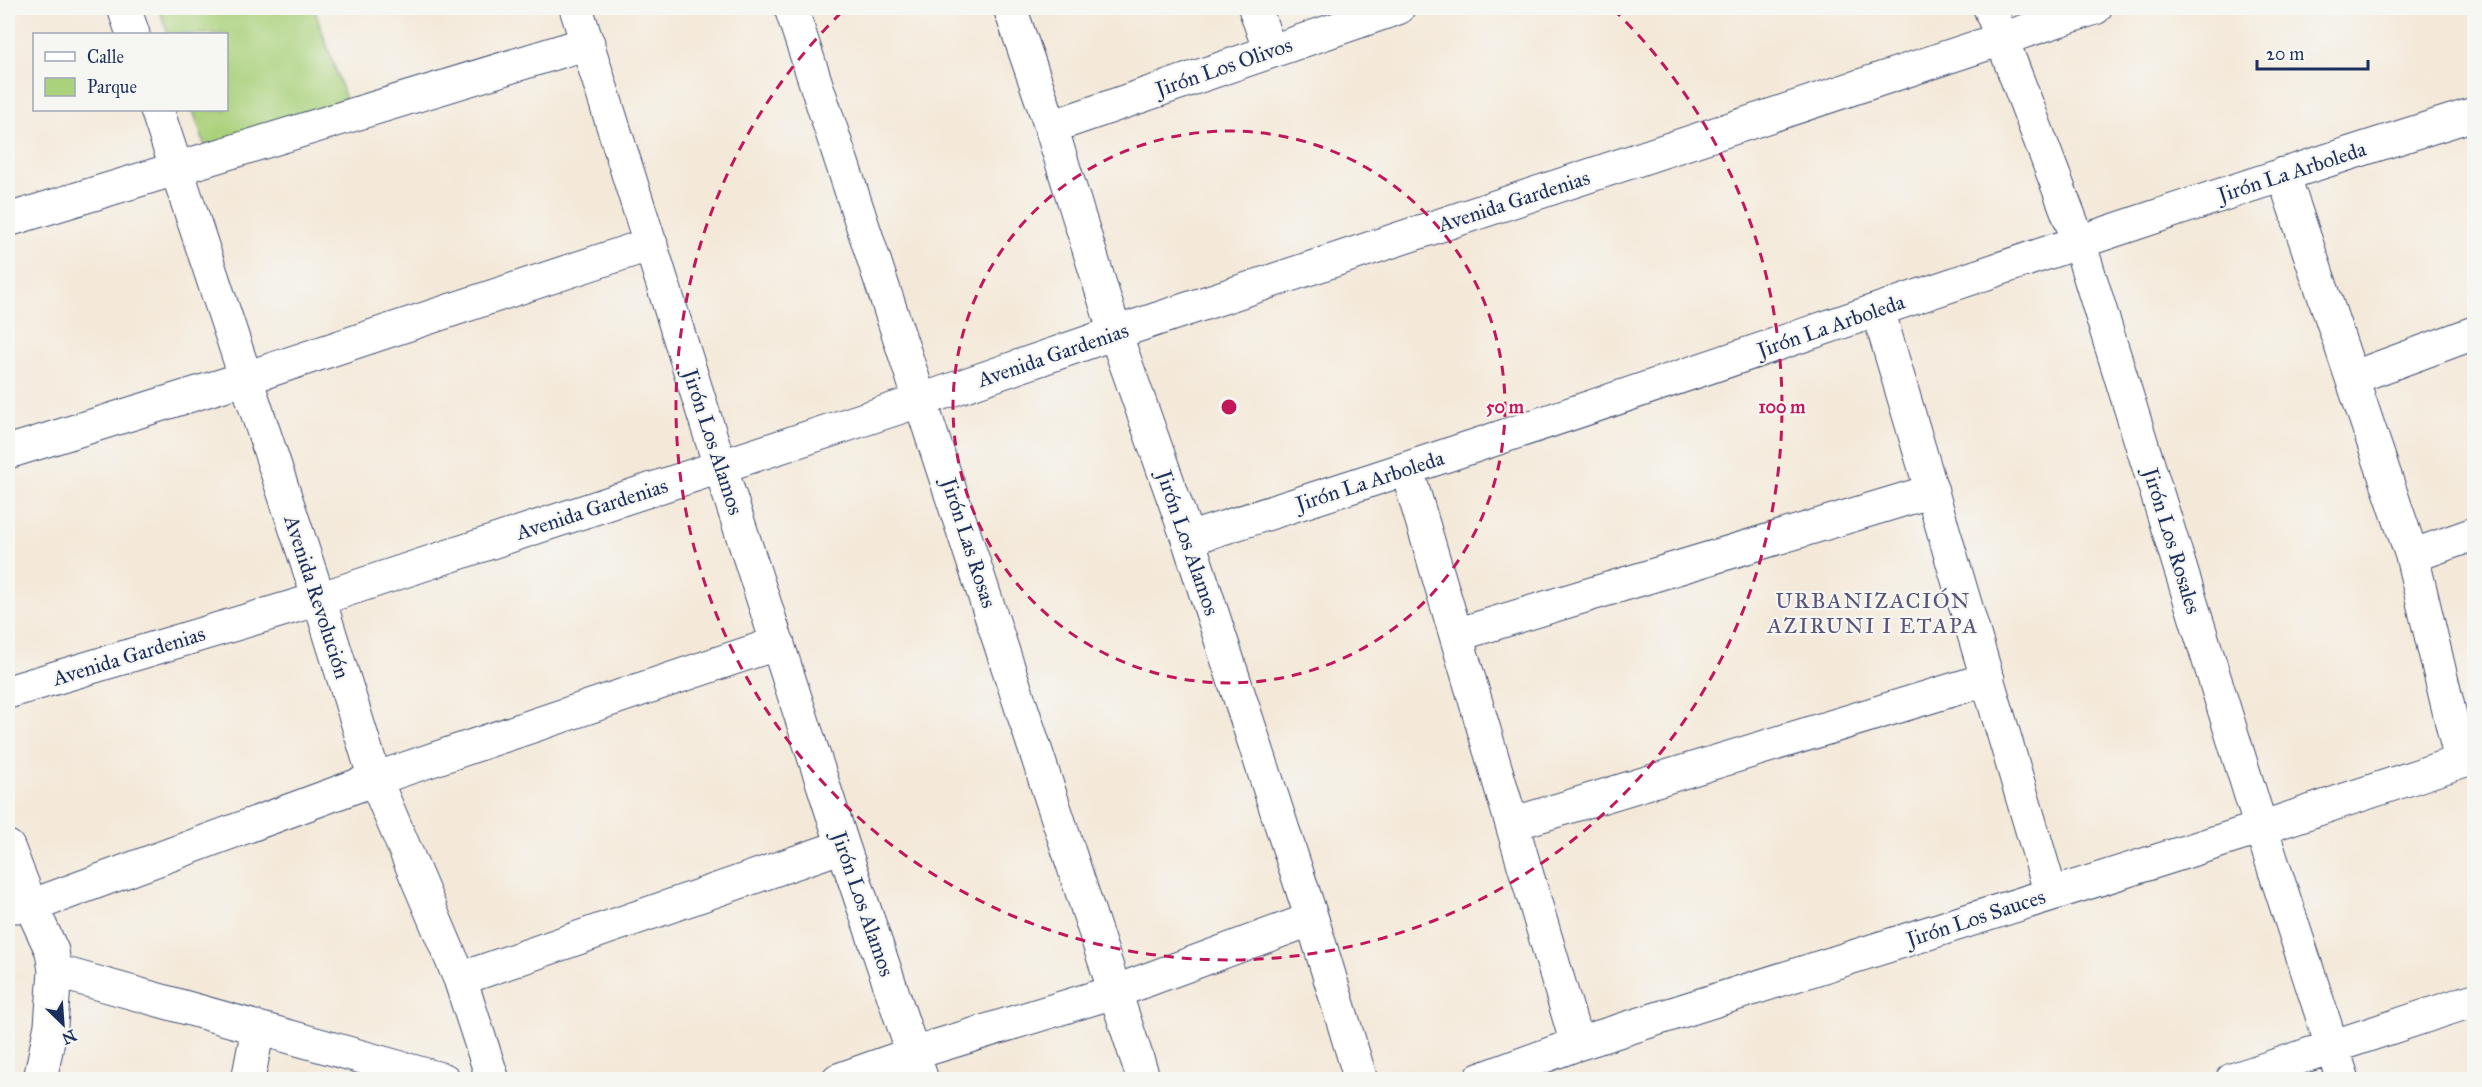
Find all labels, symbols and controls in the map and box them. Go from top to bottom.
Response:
street label: Jirón Los Olivos [1150,31,1296,103]
legend [33,33,228,111]
scale bar [2257,33,2368,71]
text: 20 m [2266,43,2304,65]
text: Calle [87,46,124,68]
text: Parque [87,76,137,99]
street label: Jirón La Arboleda [2213,136,2369,209]
street label: Avenida Gardenias [1434,164,1593,238]
street label: Jirón La Arboleda [1752,289,1908,364]
street label: Avenida Gardenias [973,317,1132,393]
street label: Jirón Los Alamos [677,364,749,518]
text: 50 m [1486,396,1525,418]
text: 100 m [1759,396,1806,418]
centre of rings [1219,397,1239,417]
street label: Jirón La Arboleda [1291,445,1447,518]
street label: Jirón Los Rosales [2137,463,2207,617]
street label: Jirón Los Alamos [1150,465,1225,619]
street label: Avenida Gardenias [512,472,671,546]
street label: Jirón Las Rosas [935,473,1002,611]
street label: Avenida Revolución [278,511,356,682]
district label: URBANIZACIÓN AZIRUNI I ETAPA [1766,587,1979,639]
street label: Avenida Gardenias [49,620,208,692]
street label: Jirón Los Alamos [825,826,900,980]
street label: Jirón Los Sauces [1901,883,2049,953]
north arrow [33,994,93,1054]
text: N [59,1026,79,1049]

